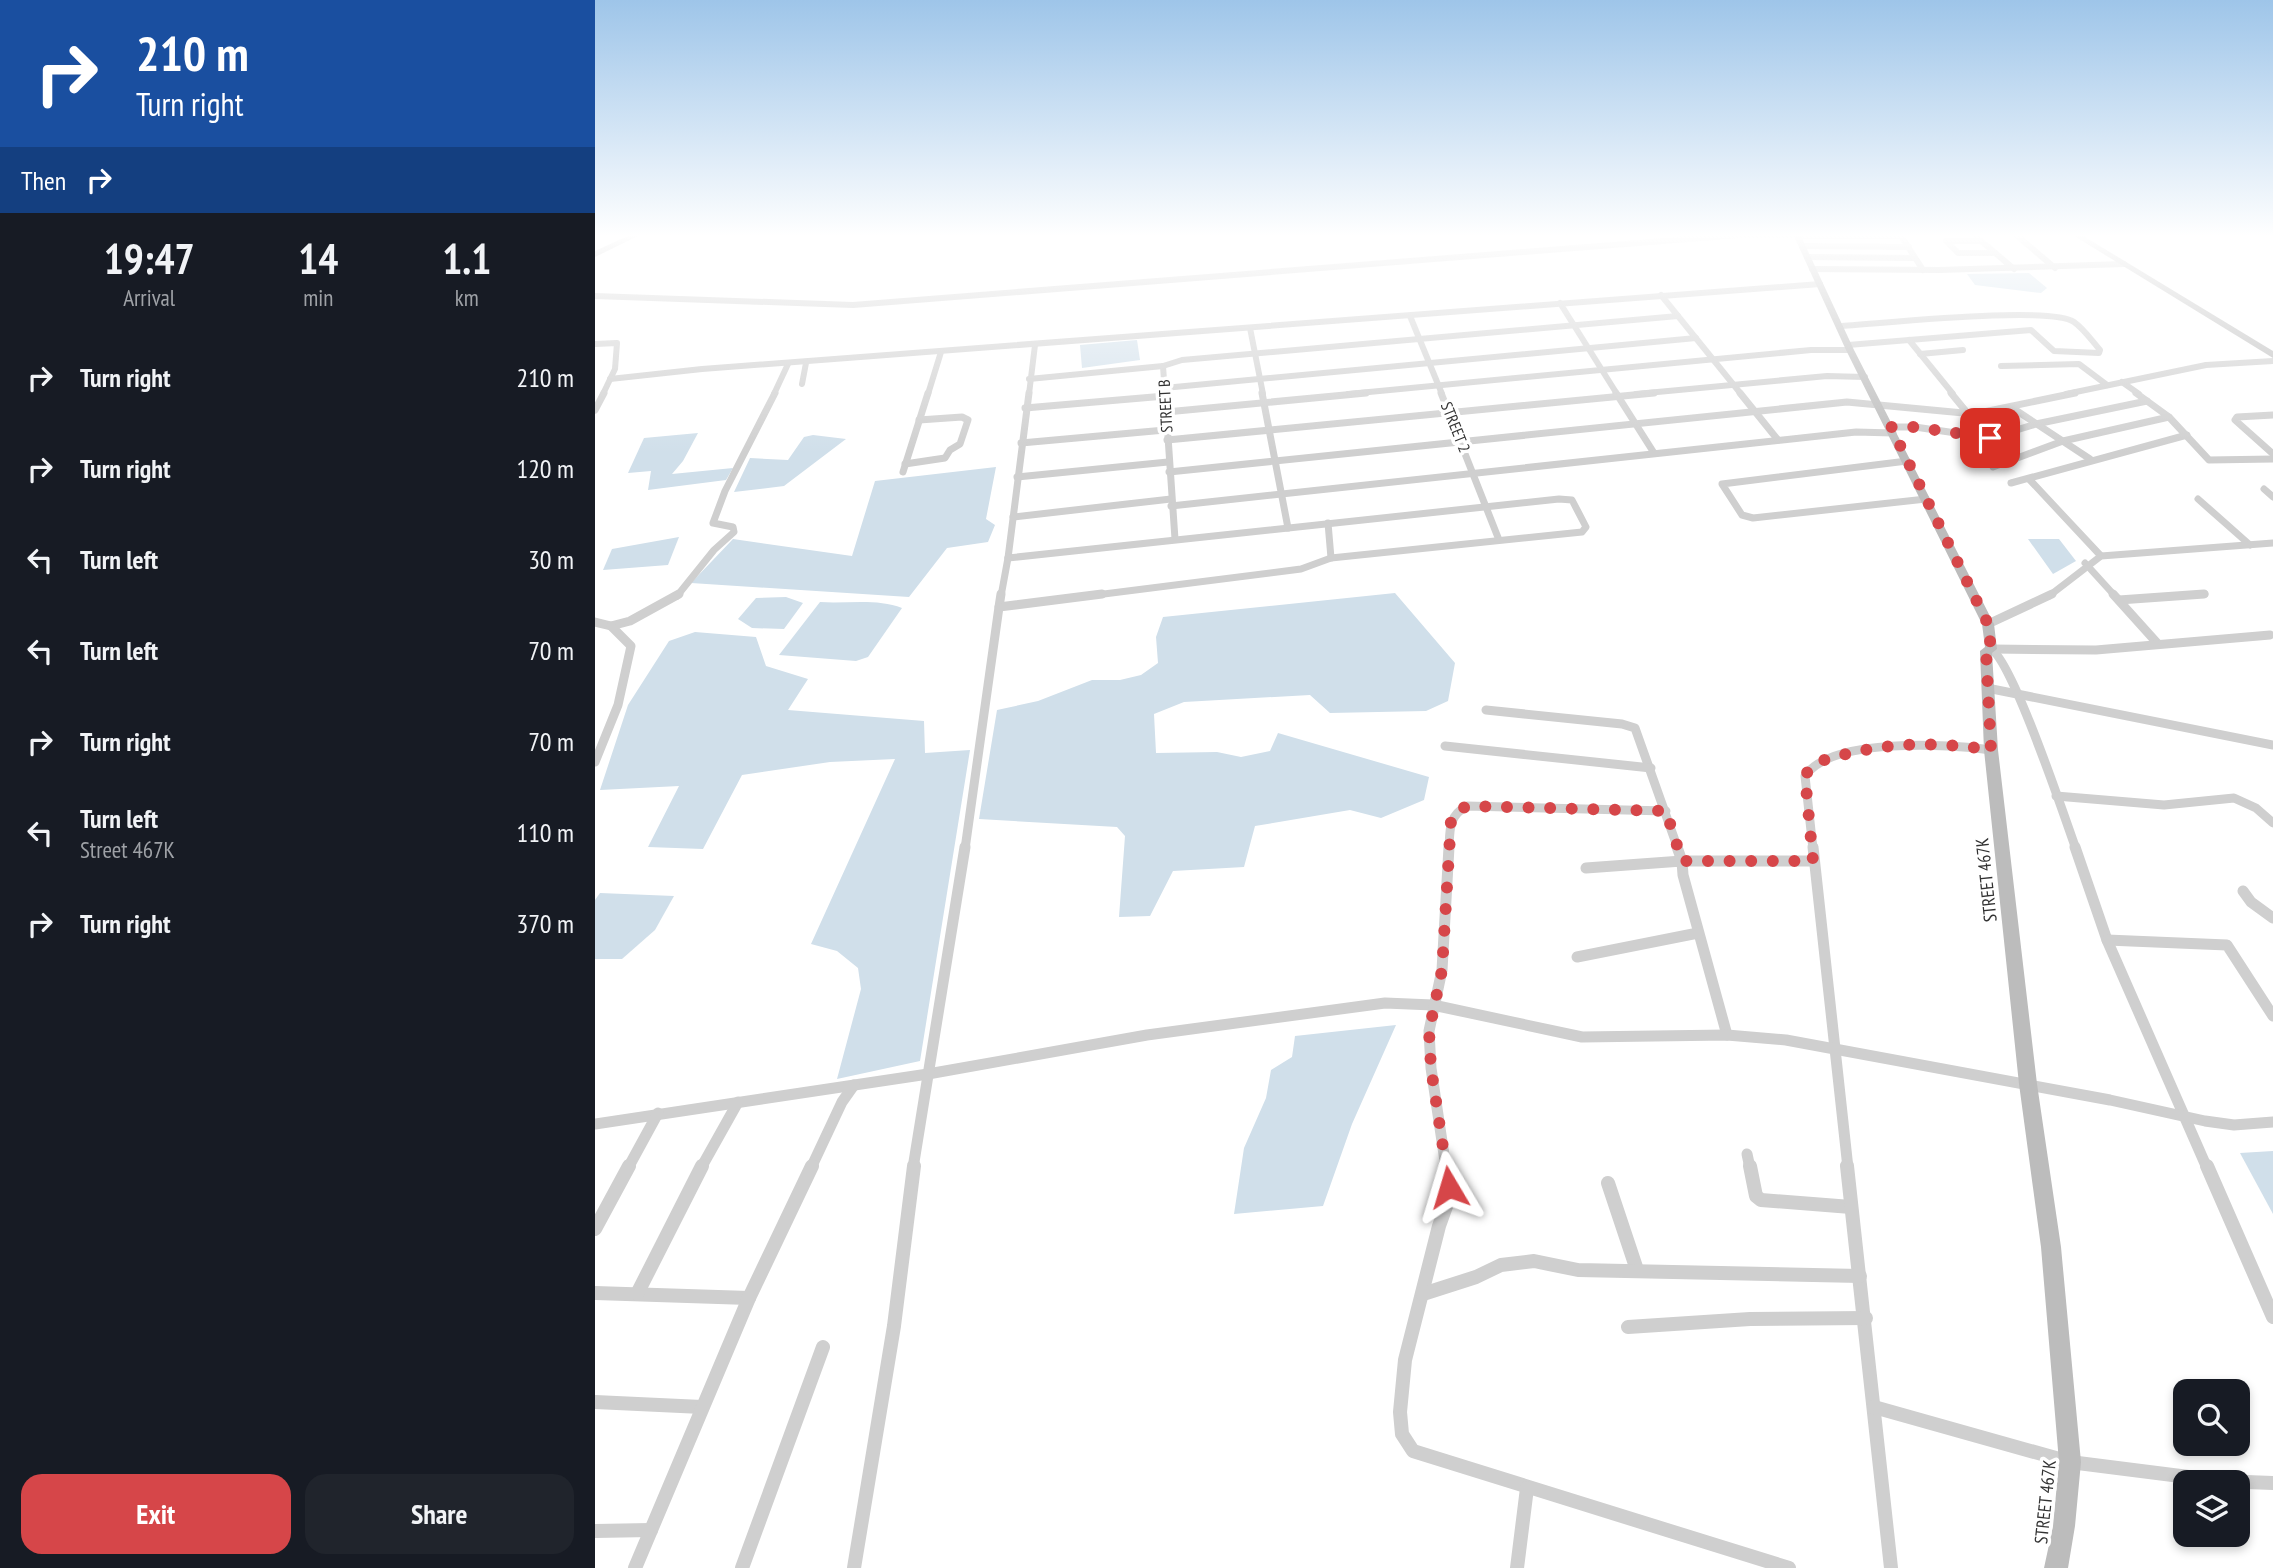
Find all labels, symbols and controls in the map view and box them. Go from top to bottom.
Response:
text: 210 m [136,21,249,85]
icon: right [21,28,112,119]
text: Turn right [136,83,244,125]
icon: right [80,161,118,199]
text: Then [21,164,66,197]
text: 19:47 [104,231,195,286]
text: 14 [298,231,338,286]
text: 1.1 [442,231,491,286]
text: Arrival [123,283,175,312]
text: min [303,283,333,312]
text: km [455,283,479,312]
icon: right [21,359,59,397]
text: Turn right [80,361,171,394]
text: 210 m [516,361,574,394]
street label: STREET B [1154,379,1176,433]
street label: STREET 2 [1437,399,1475,455]
pin [1960,408,2020,468]
icon: arrive [1971,419,2009,457]
icon: right [21,450,59,488]
text: Turn right [80,452,171,485]
text: 120 m [516,452,574,485]
icon: left [21,541,59,579]
text: Turn left [80,543,158,576]
text: 30 m [528,543,574,576]
icon: left [21,632,59,670]
text: Turn left [80,634,158,667]
text: 70 m [528,634,574,667]
icon: right [21,723,59,761]
text: Turn right [80,725,171,758]
text: 70 m [528,725,574,758]
text: Turn left [80,802,158,835]
icon: left [21,814,59,852]
text: 110 m [516,816,574,849]
text: Street 467K [80,835,175,864]
street label: STREET 467K [1970,837,2002,923]
icon: right [21,905,59,943]
text: Turn right [80,907,171,940]
text: 370 m [516,907,574,940]
position arrow [1412,1150,1486,1224]
map controls [2173,1379,2250,1547]
button: search [2173,1379,2250,1456]
street label: STREET 467K [2029,1459,2061,1545]
button: layers [2173,1470,2250,1547]
button: Exit [21,1474,291,1554]
button: Share [305,1474,574,1554]

